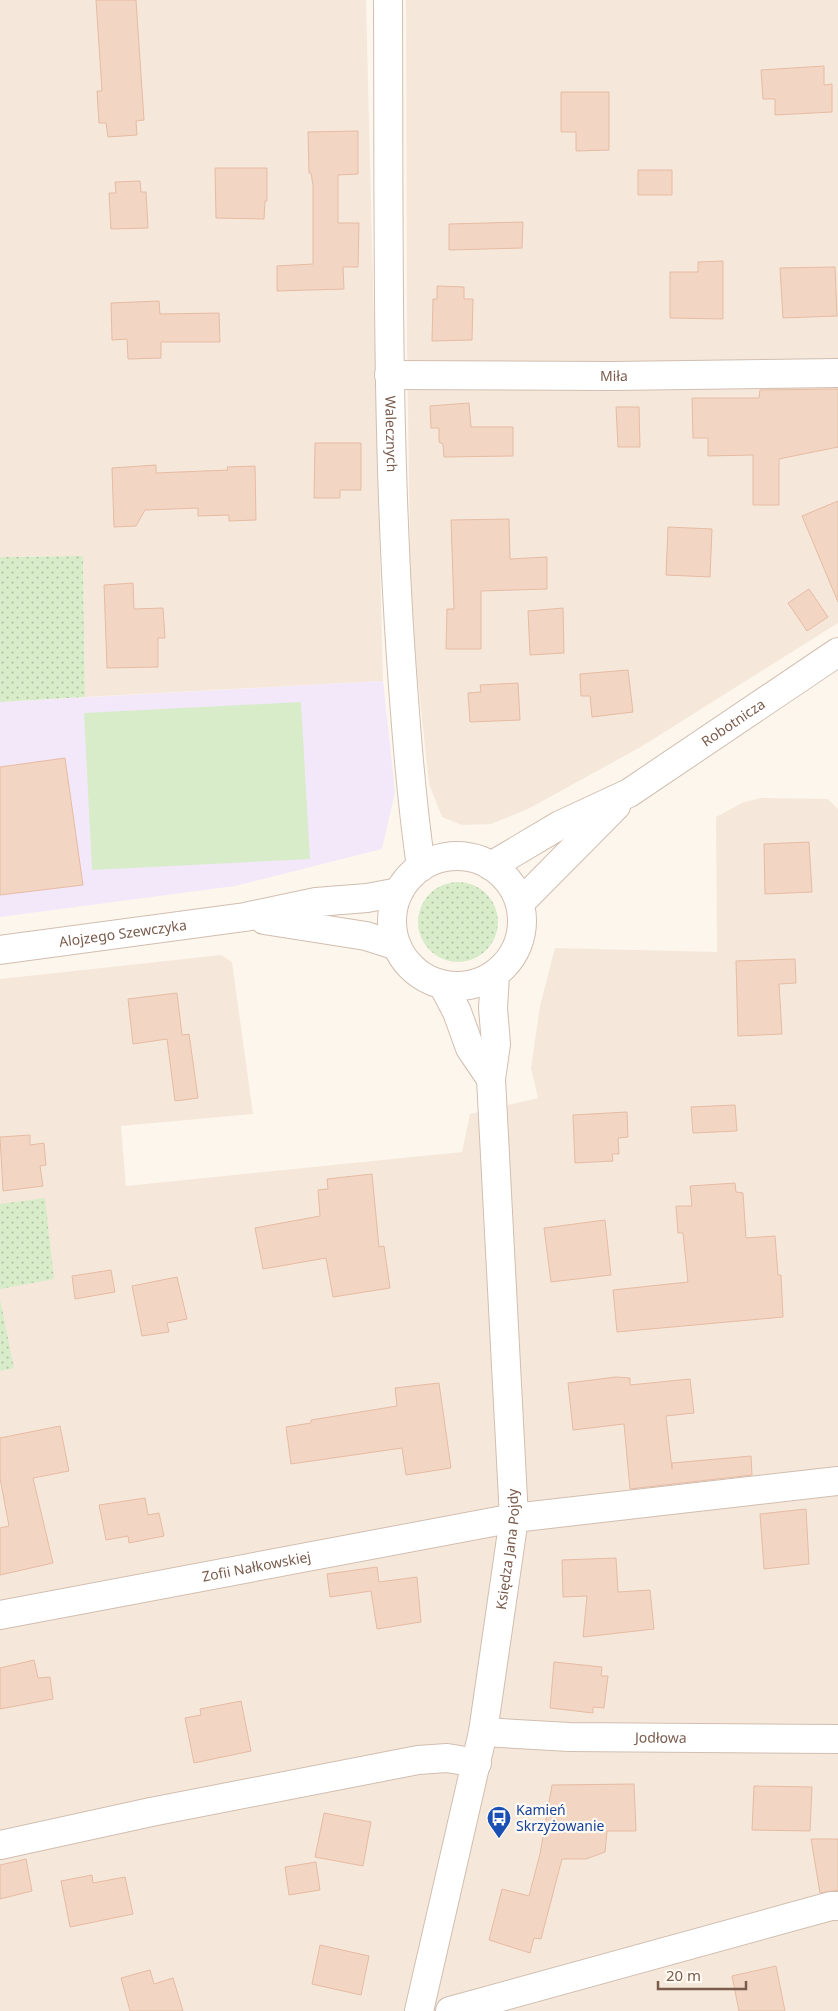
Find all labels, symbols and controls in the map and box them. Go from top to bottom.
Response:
street label: Miła [600,366,628,385]
street label: Walecznych [381,395,402,473]
street label: Robotnicza [697,694,768,751]
street label: Alojzego Szewczyka [58,915,188,951]
street label: Księdza Jana Pojdy [491,1487,523,1611]
street label: Zofii Nałkowskiej [200,1547,312,1586]
street label: Jodłowa [633,1727,687,1747]
place label: Kamień Skrzyżowanie [516,1800,605,1835]
bus stop icon: Kamień Skrzyżowanie [486,1805,512,1839]
scale bar [658,1958,746,1990]
text: 20 m [666,1965,701,1985]

